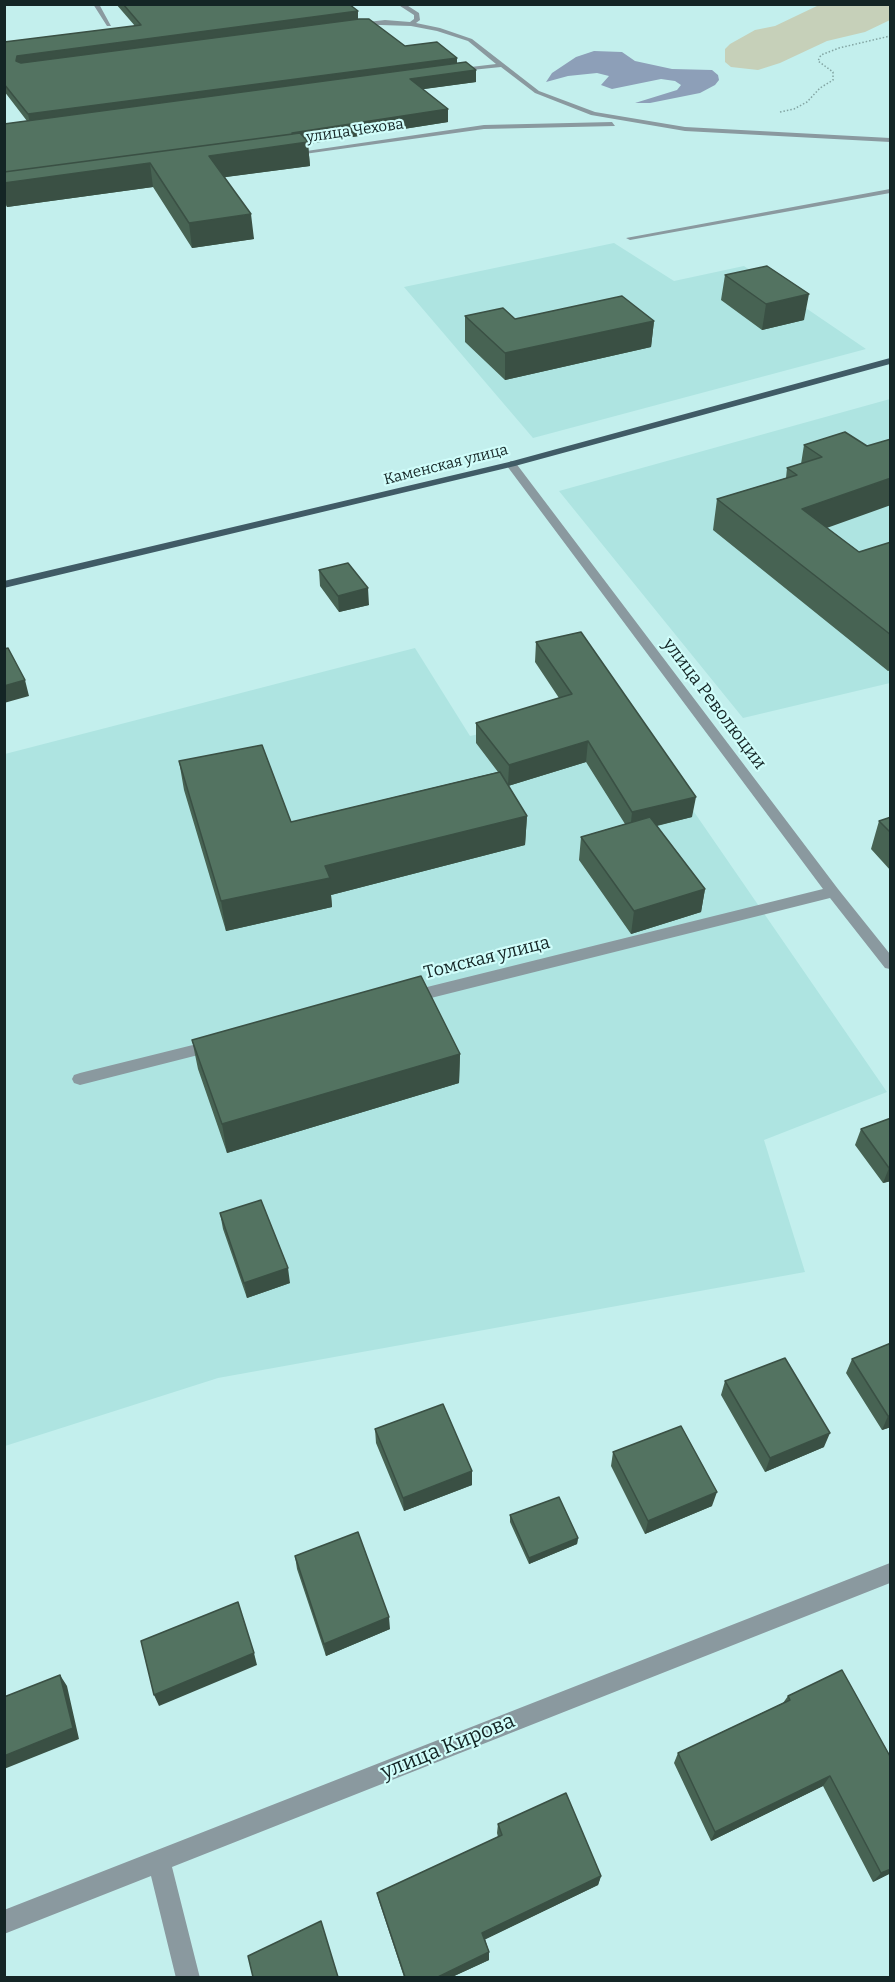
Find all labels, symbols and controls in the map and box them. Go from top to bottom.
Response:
street label: улица Чехова [305,115,405,147]
street label: Каменская улица [382,441,510,489]
street label: улица Революции [658,634,770,774]
street label: Томская улица [422,932,552,984]
street label: улица Кирова [377,1709,519,1785]

